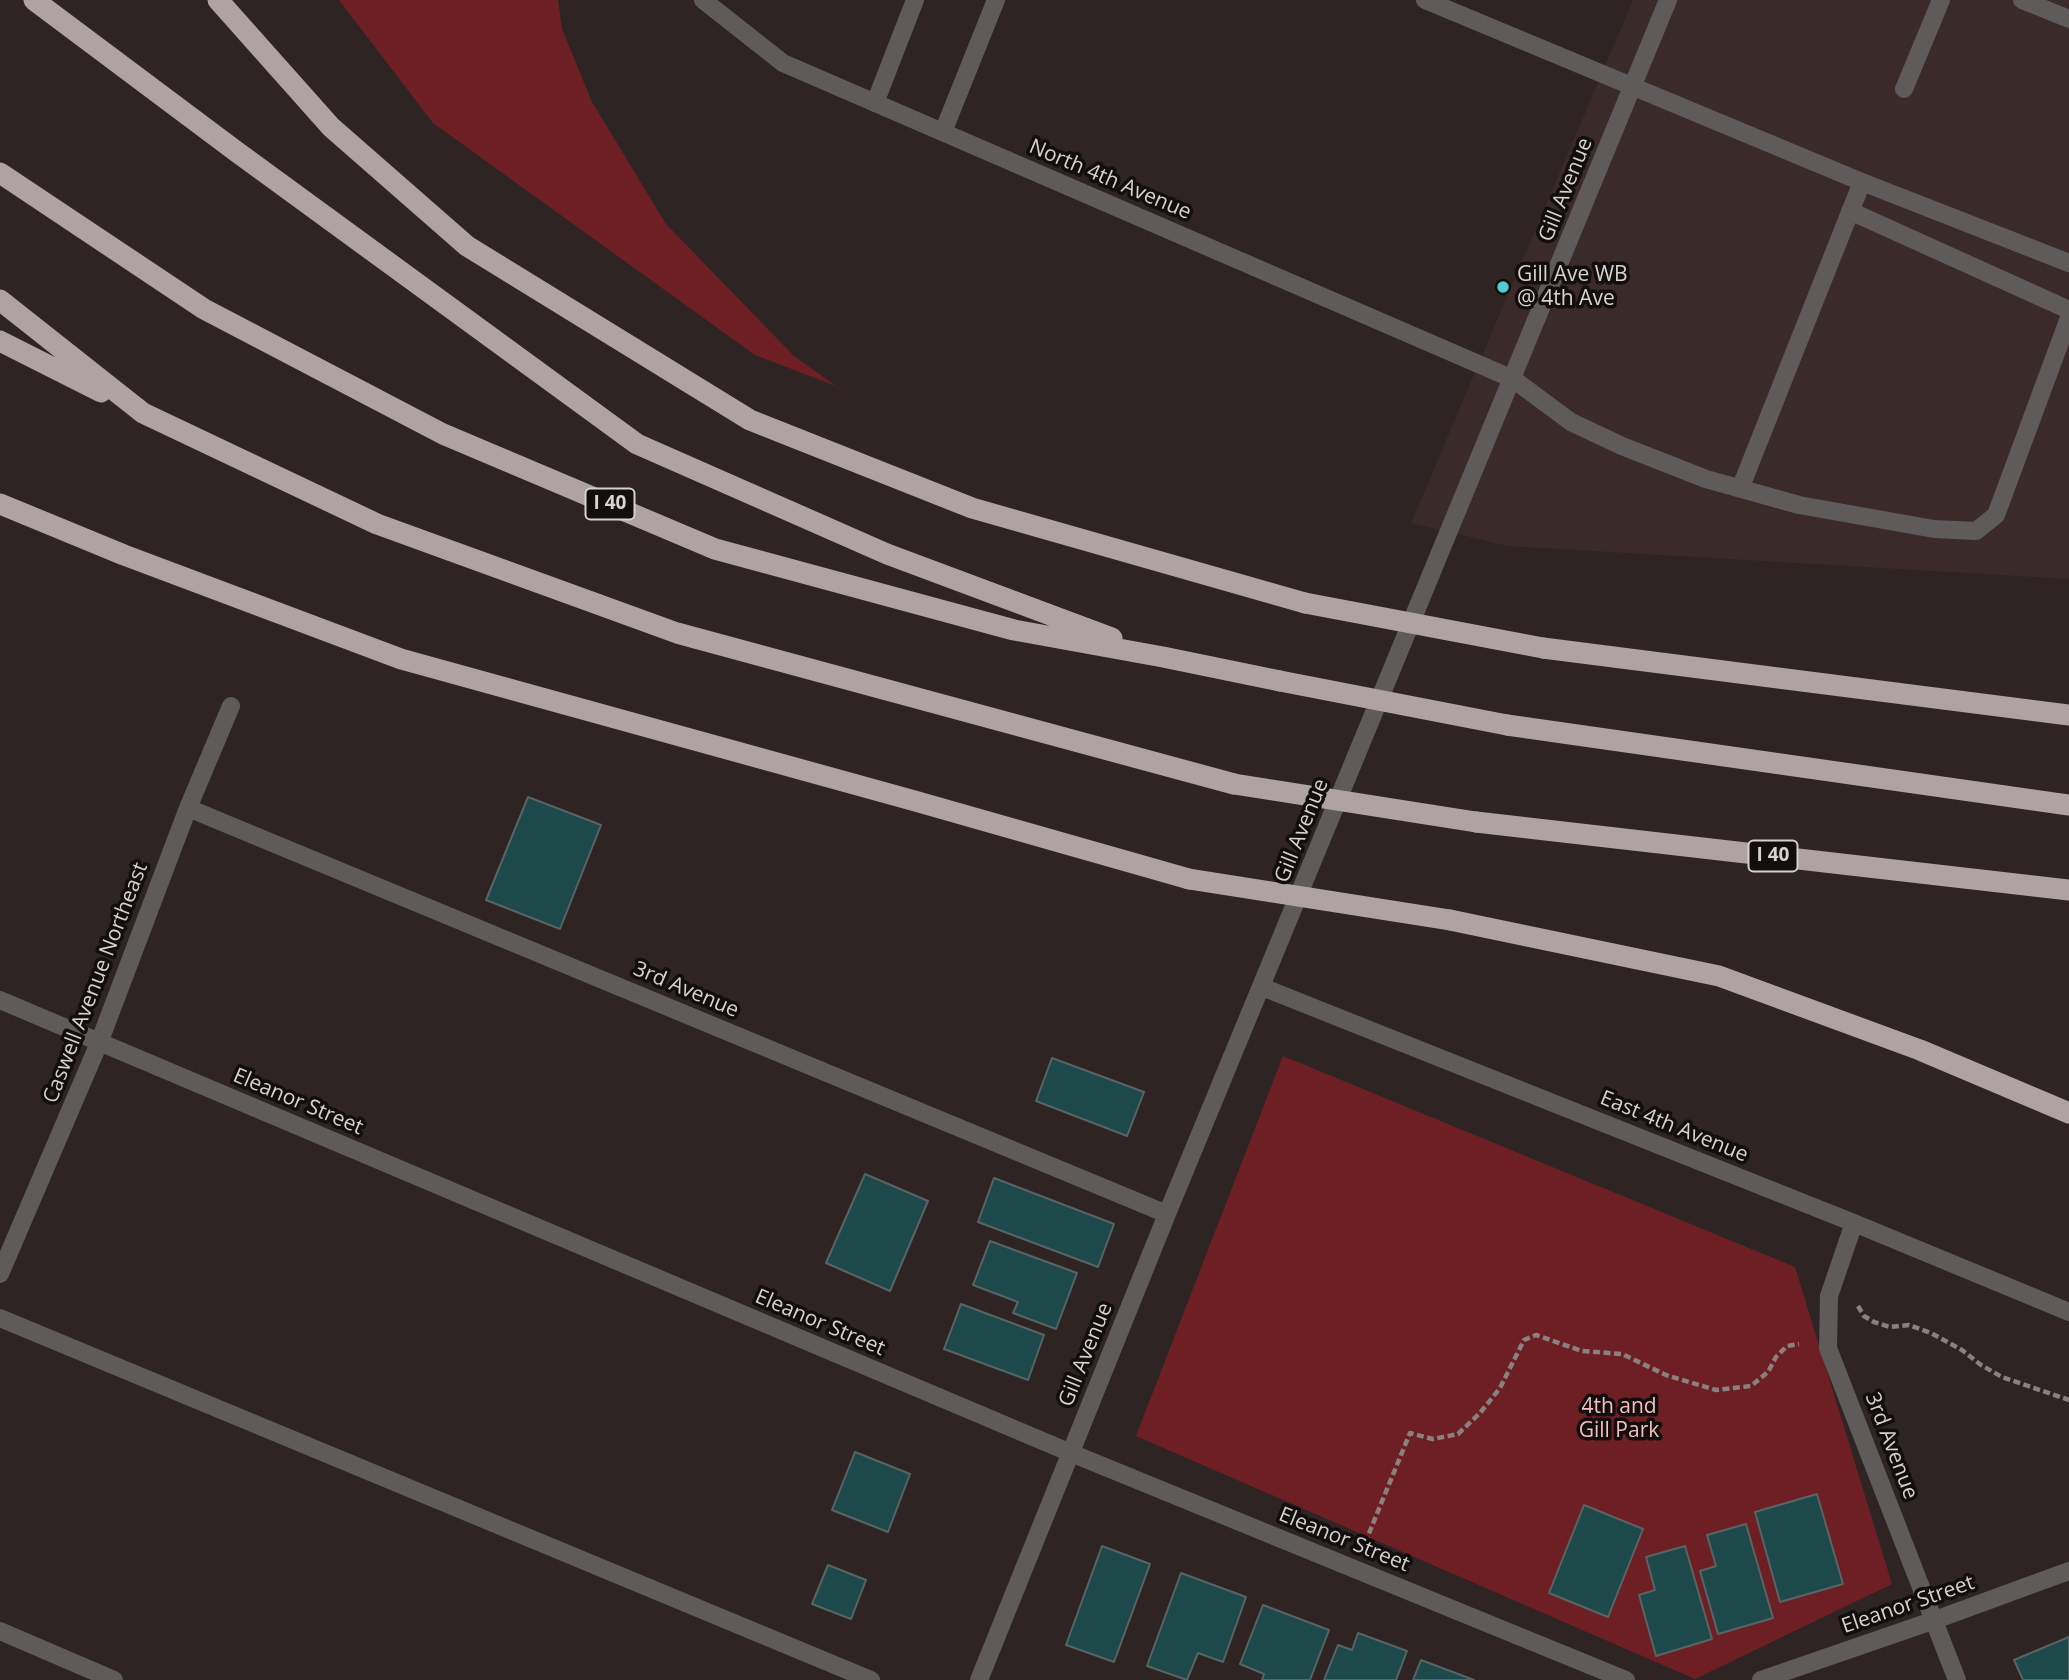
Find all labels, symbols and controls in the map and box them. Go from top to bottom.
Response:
street label: North 4th Avenue [1025,134,1195,226]
street label: Gill Avenue [1534,134,1598,246]
place label: Gill Ave WB @ 4th Ave [1517,262,1628,312]
marker: Gill Ave WB @ 4th Ave [1495,279,1511,295]
road number: I 40 [586,489,634,520]
street label: Gill Avenue [1270,775,1334,887]
road number: I 40 [1748,841,1798,872]
street label: Caswell Avenue Northeast [38,859,154,1107]
street label: 3rd Avenue [630,957,742,1023]
street label: Eleanor Street [229,1063,367,1141]
street label: East 4th Avenue [1596,1086,1752,1168]
street label: Eleanor Street [751,1284,889,1362]
street label: Gill Avenue [1054,1299,1118,1411]
street label: 3rd Avenue [1859,1389,1923,1503]
park label: 4th and Gill Park [1579,1394,1659,1444]
street label: Eleanor Street [1275,1502,1413,1578]
street label: Eleanor Street [1838,1571,1978,1639]

